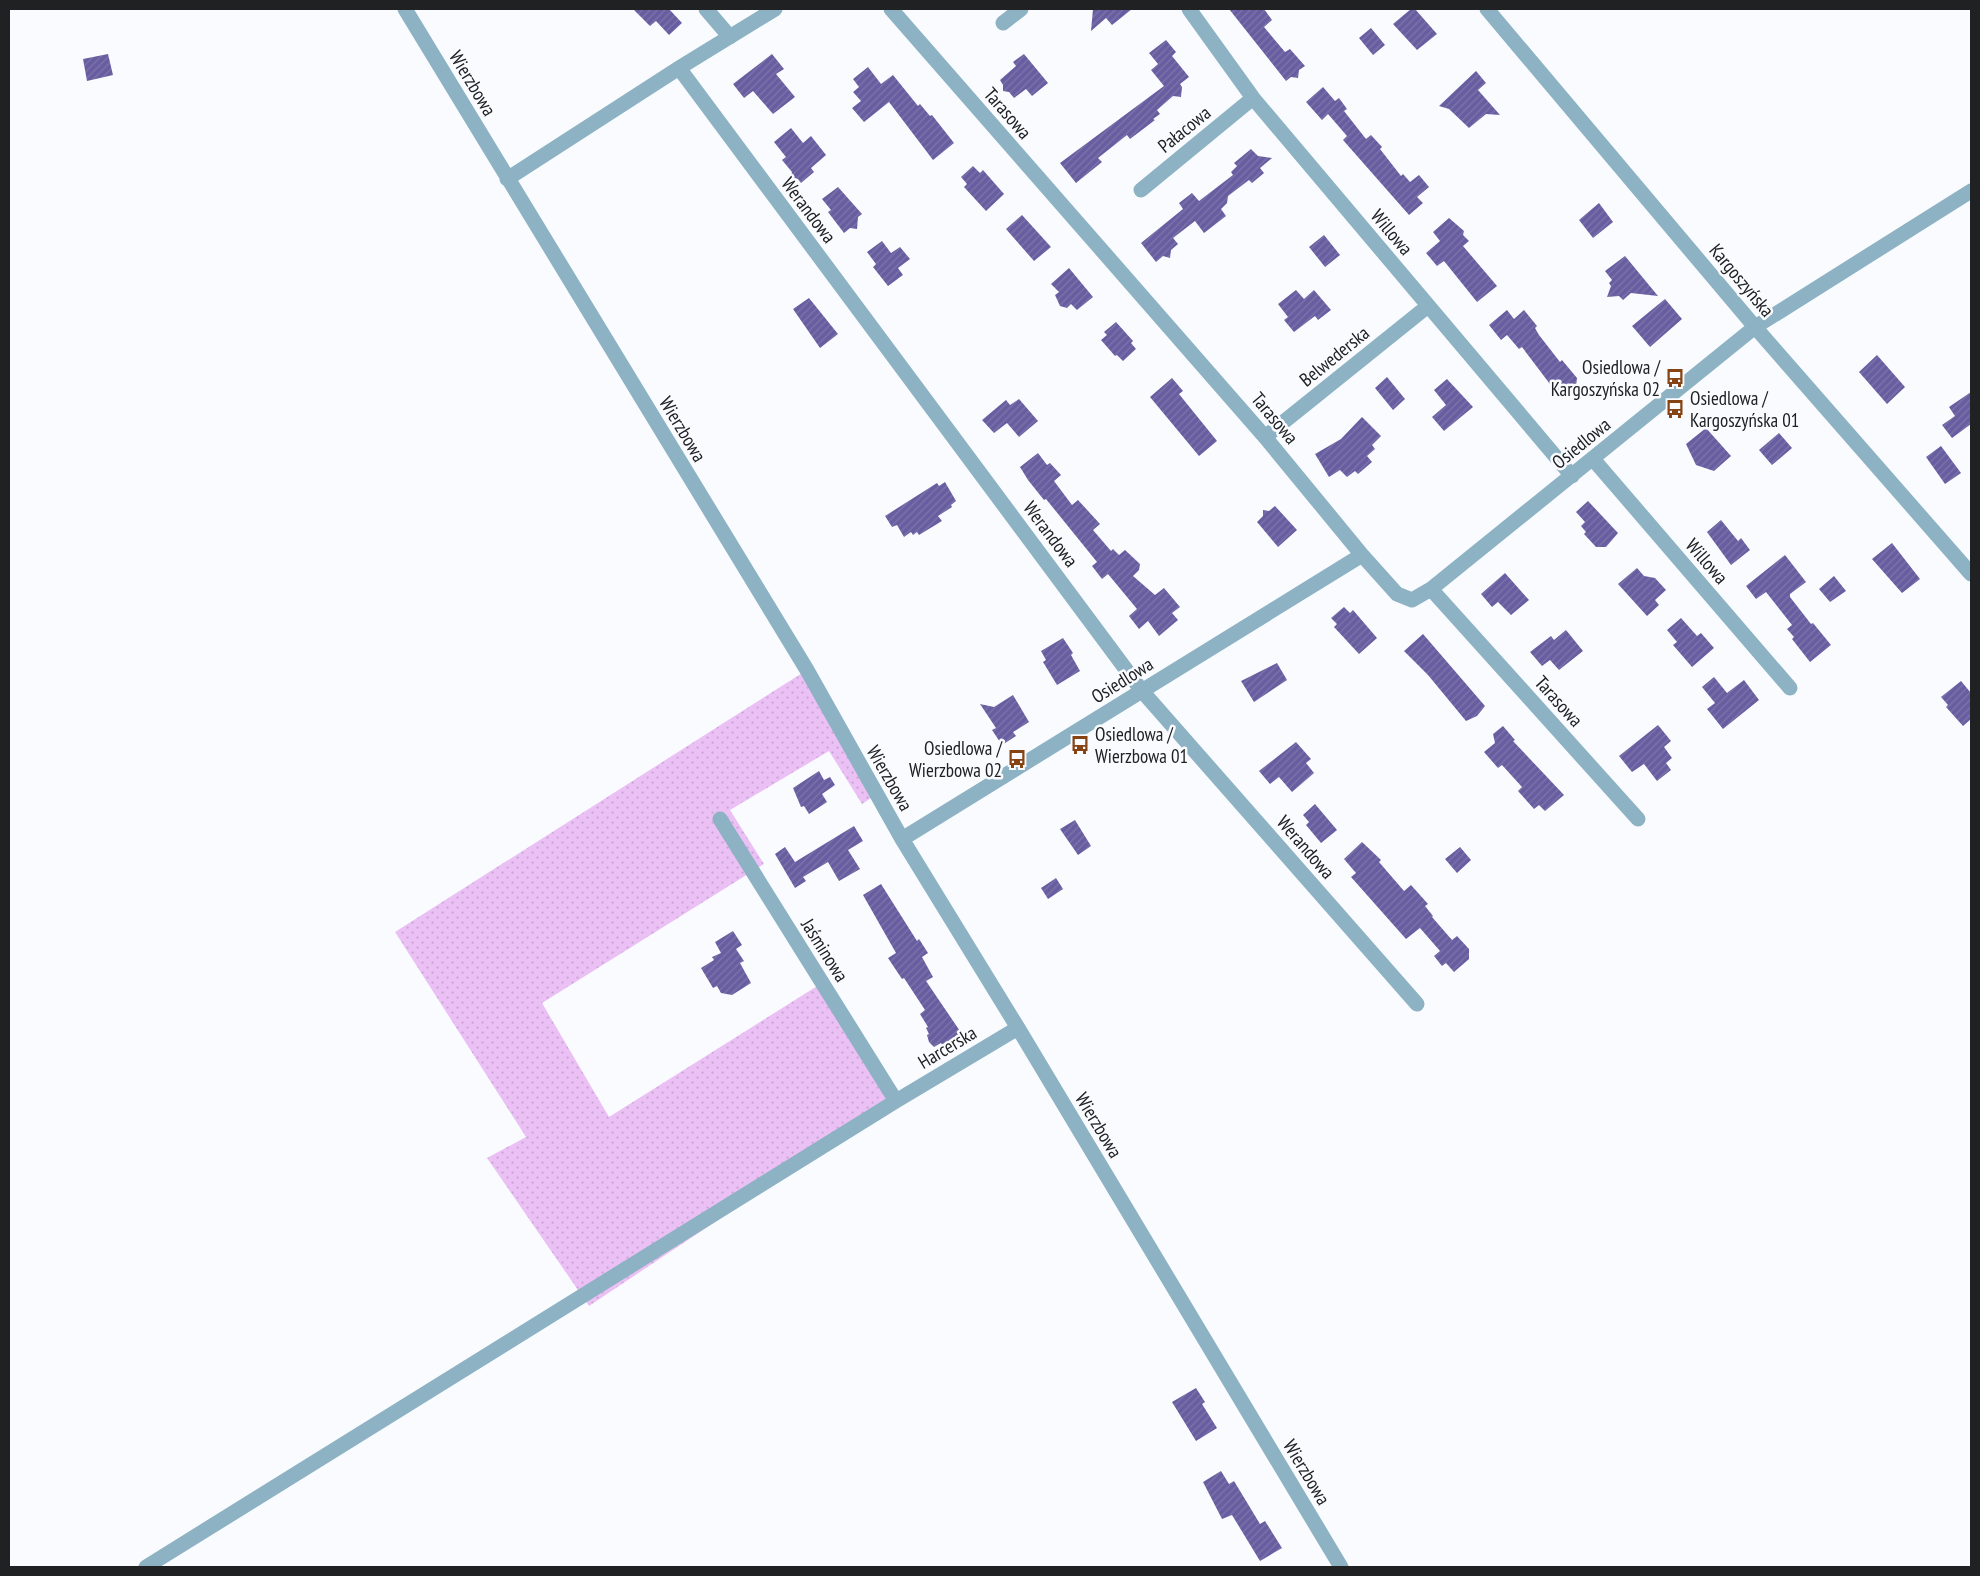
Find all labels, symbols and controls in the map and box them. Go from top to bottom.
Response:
street label: Wierzbowa [444,46,502,120]
street label: Tarasowa [979,82,1037,144]
street label: Pałacowa [1153,100,1215,158]
street label: Werandowa [777,172,841,248]
street label: Willowa [1366,204,1418,260]
street label: Kargoszyńska [1704,238,1780,322]
street label: Belwederska [1294,321,1374,391]
place label: Osiedlowa / Kargoszyńska 02 [1551,355,1661,401]
bus stop icon: Osiedlowa / Kargoszyńska 02 [1664,367,1686,389]
place label: Osiedlowa / Kargoszyńska 01 [1690,386,1799,432]
street label: Tarasowa [1246,387,1304,449]
street label: Wierzbowa [654,392,712,466]
bus stop icon: Osiedlowa / Kargoszyńska 01 [1664,398,1686,420]
street label: Osiedlowa [1547,412,1615,474]
street label: Werandowa [1019,496,1083,572]
street label: Willowa [1681,533,1733,589]
street label: Osiedlowa [1087,652,1157,708]
street label: Tarasowa [1530,670,1588,732]
place label: Osiedlowa / Wierzbowa 01 [1095,722,1188,768]
bus stop icon: Osiedlowa / Wierzbowa 01 [1069,734,1091,756]
place label: Osiedlowa / Wierzbowa 02 [909,736,1003,782]
street label: Wierzbowa [862,741,918,815]
bus stop icon: Osiedlowa / Wierzbowa 02 [1006,748,1028,770]
street label: Werandowa [1272,810,1340,884]
street label: Jaśminowa [796,913,854,986]
street label: Harcerska [913,1020,981,1074]
street label: Wierzbowa [1070,1088,1128,1162]
street label: Wierzbowa [1278,1435,1336,1509]

